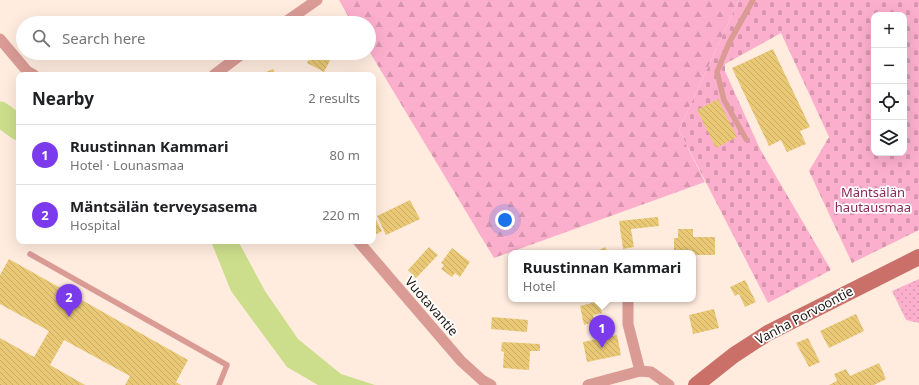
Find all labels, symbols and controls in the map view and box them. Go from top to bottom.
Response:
map controls [871,12,907,156]
button: + [871,12,907,48]
search box [16,16,376,60]
icon: search [30,27,52,49]
text: Search here [62,28,145,48]
button: − [871,48,907,84]
button: locate [871,84,907,120]
text: Nearby [32,87,94,110]
text: 2 results [308,89,360,107]
button: layers [871,120,907,156]
text: Ruustinnan Kammari [70,136,228,156]
text: 1 [41,146,49,164]
text: 80 m [330,146,360,164]
text: Hotel · Lounasmaa [70,156,184,174]
park label: Mäntsälän hautausmaa [835,183,911,216]
text: Mäntsälän terveysasema [70,196,258,216]
text: 2 [41,206,49,224]
text: 220 m [322,206,360,224]
your location [495,210,515,230]
text: Hospital [70,216,120,234]
popup [508,250,696,302]
text: Ruustinnan Kammari [523,257,681,277]
street label: Vuotavantie [401,273,463,339]
text: Hotel [523,277,556,295]
street label: Vanha Porvoontie [752,282,856,348]
pin: 2 [56,284,82,317]
pin: 1 [589,315,615,348]

